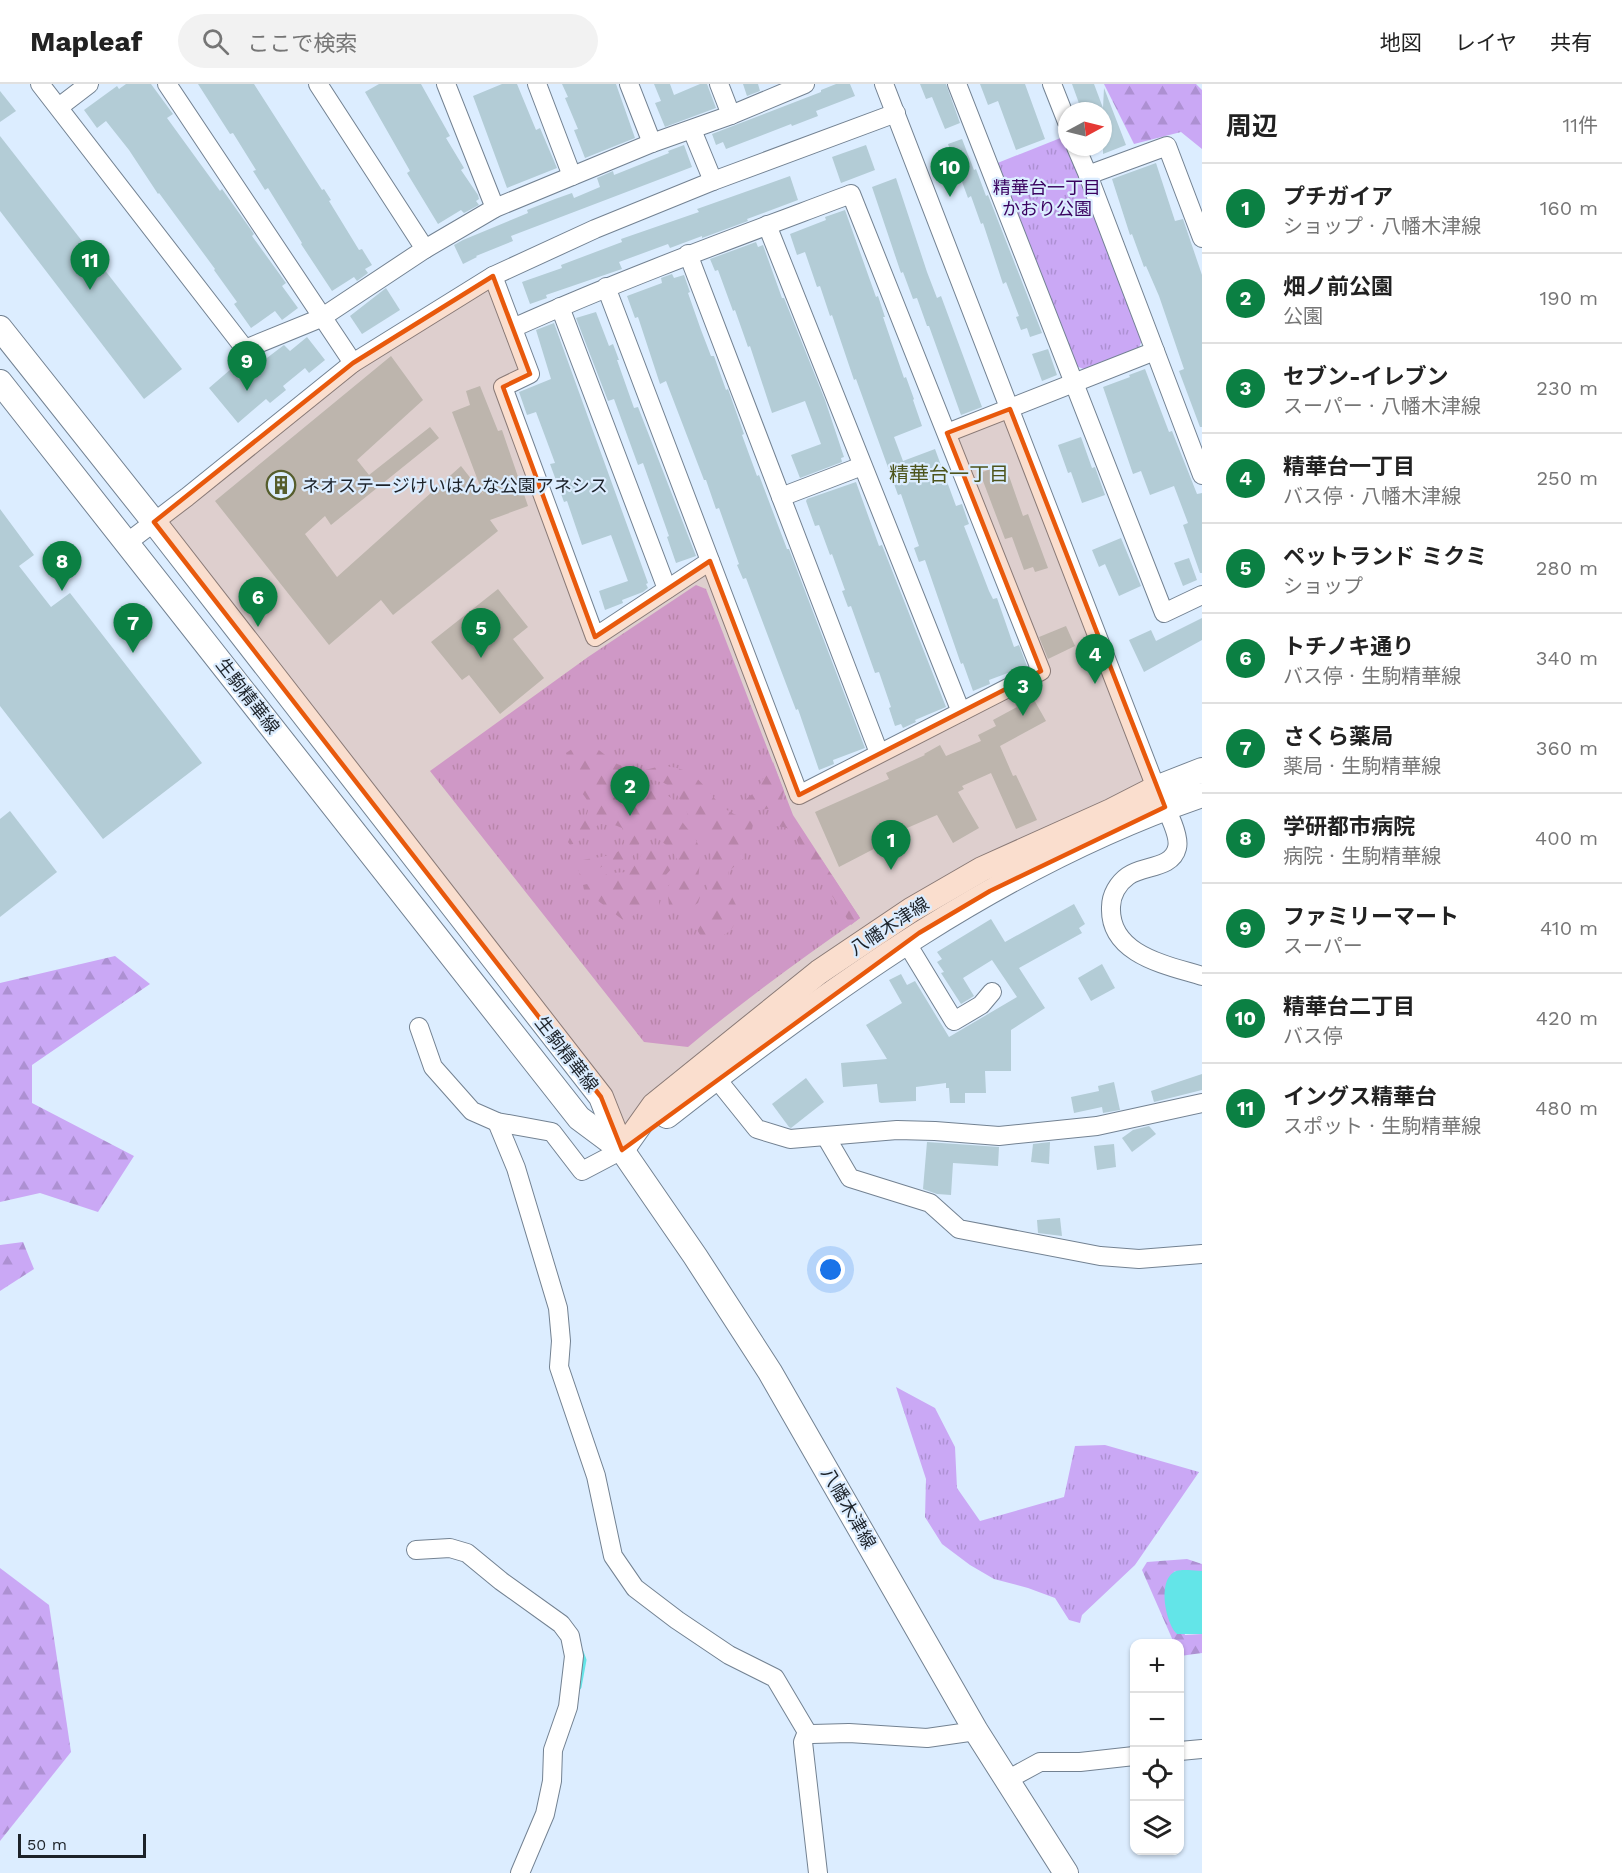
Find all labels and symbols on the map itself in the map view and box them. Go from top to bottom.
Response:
north arrow [1058,102,1112,156]
pin: 10 [930,147,970,197]
park label: 精華台一丁目 かおり公園 [993,177,1101,219]
pin: 11 [70,240,110,290]
pin: 9 [228,342,266,391]
district label: 精華台一丁目 [889,462,1009,486]
building icon: ネオステージけいはんな公園アネシス [265,469,297,501]
place label: ネオステージけいはんな公園アネシス [302,475,608,496]
pin: 8 [42,542,82,591]
pin: 6 [238,578,278,627]
pin: 7 [114,604,152,653]
pin: 5 [462,608,500,658]
pin: 4 [1076,634,1114,684]
street label: 生駒精華線 [212,654,284,738]
pin: 3 [1004,666,1042,716]
pin: 2 [610,766,650,816]
pin: 1 [872,820,910,870]
street label: 八幡木津線 [846,893,932,959]
street label: 生駒精華線 [531,1012,603,1096]
your location [816,1255,845,1284]
street label: 八幡木津線 [817,1464,881,1552]
scale bar [18,1831,146,1858]

